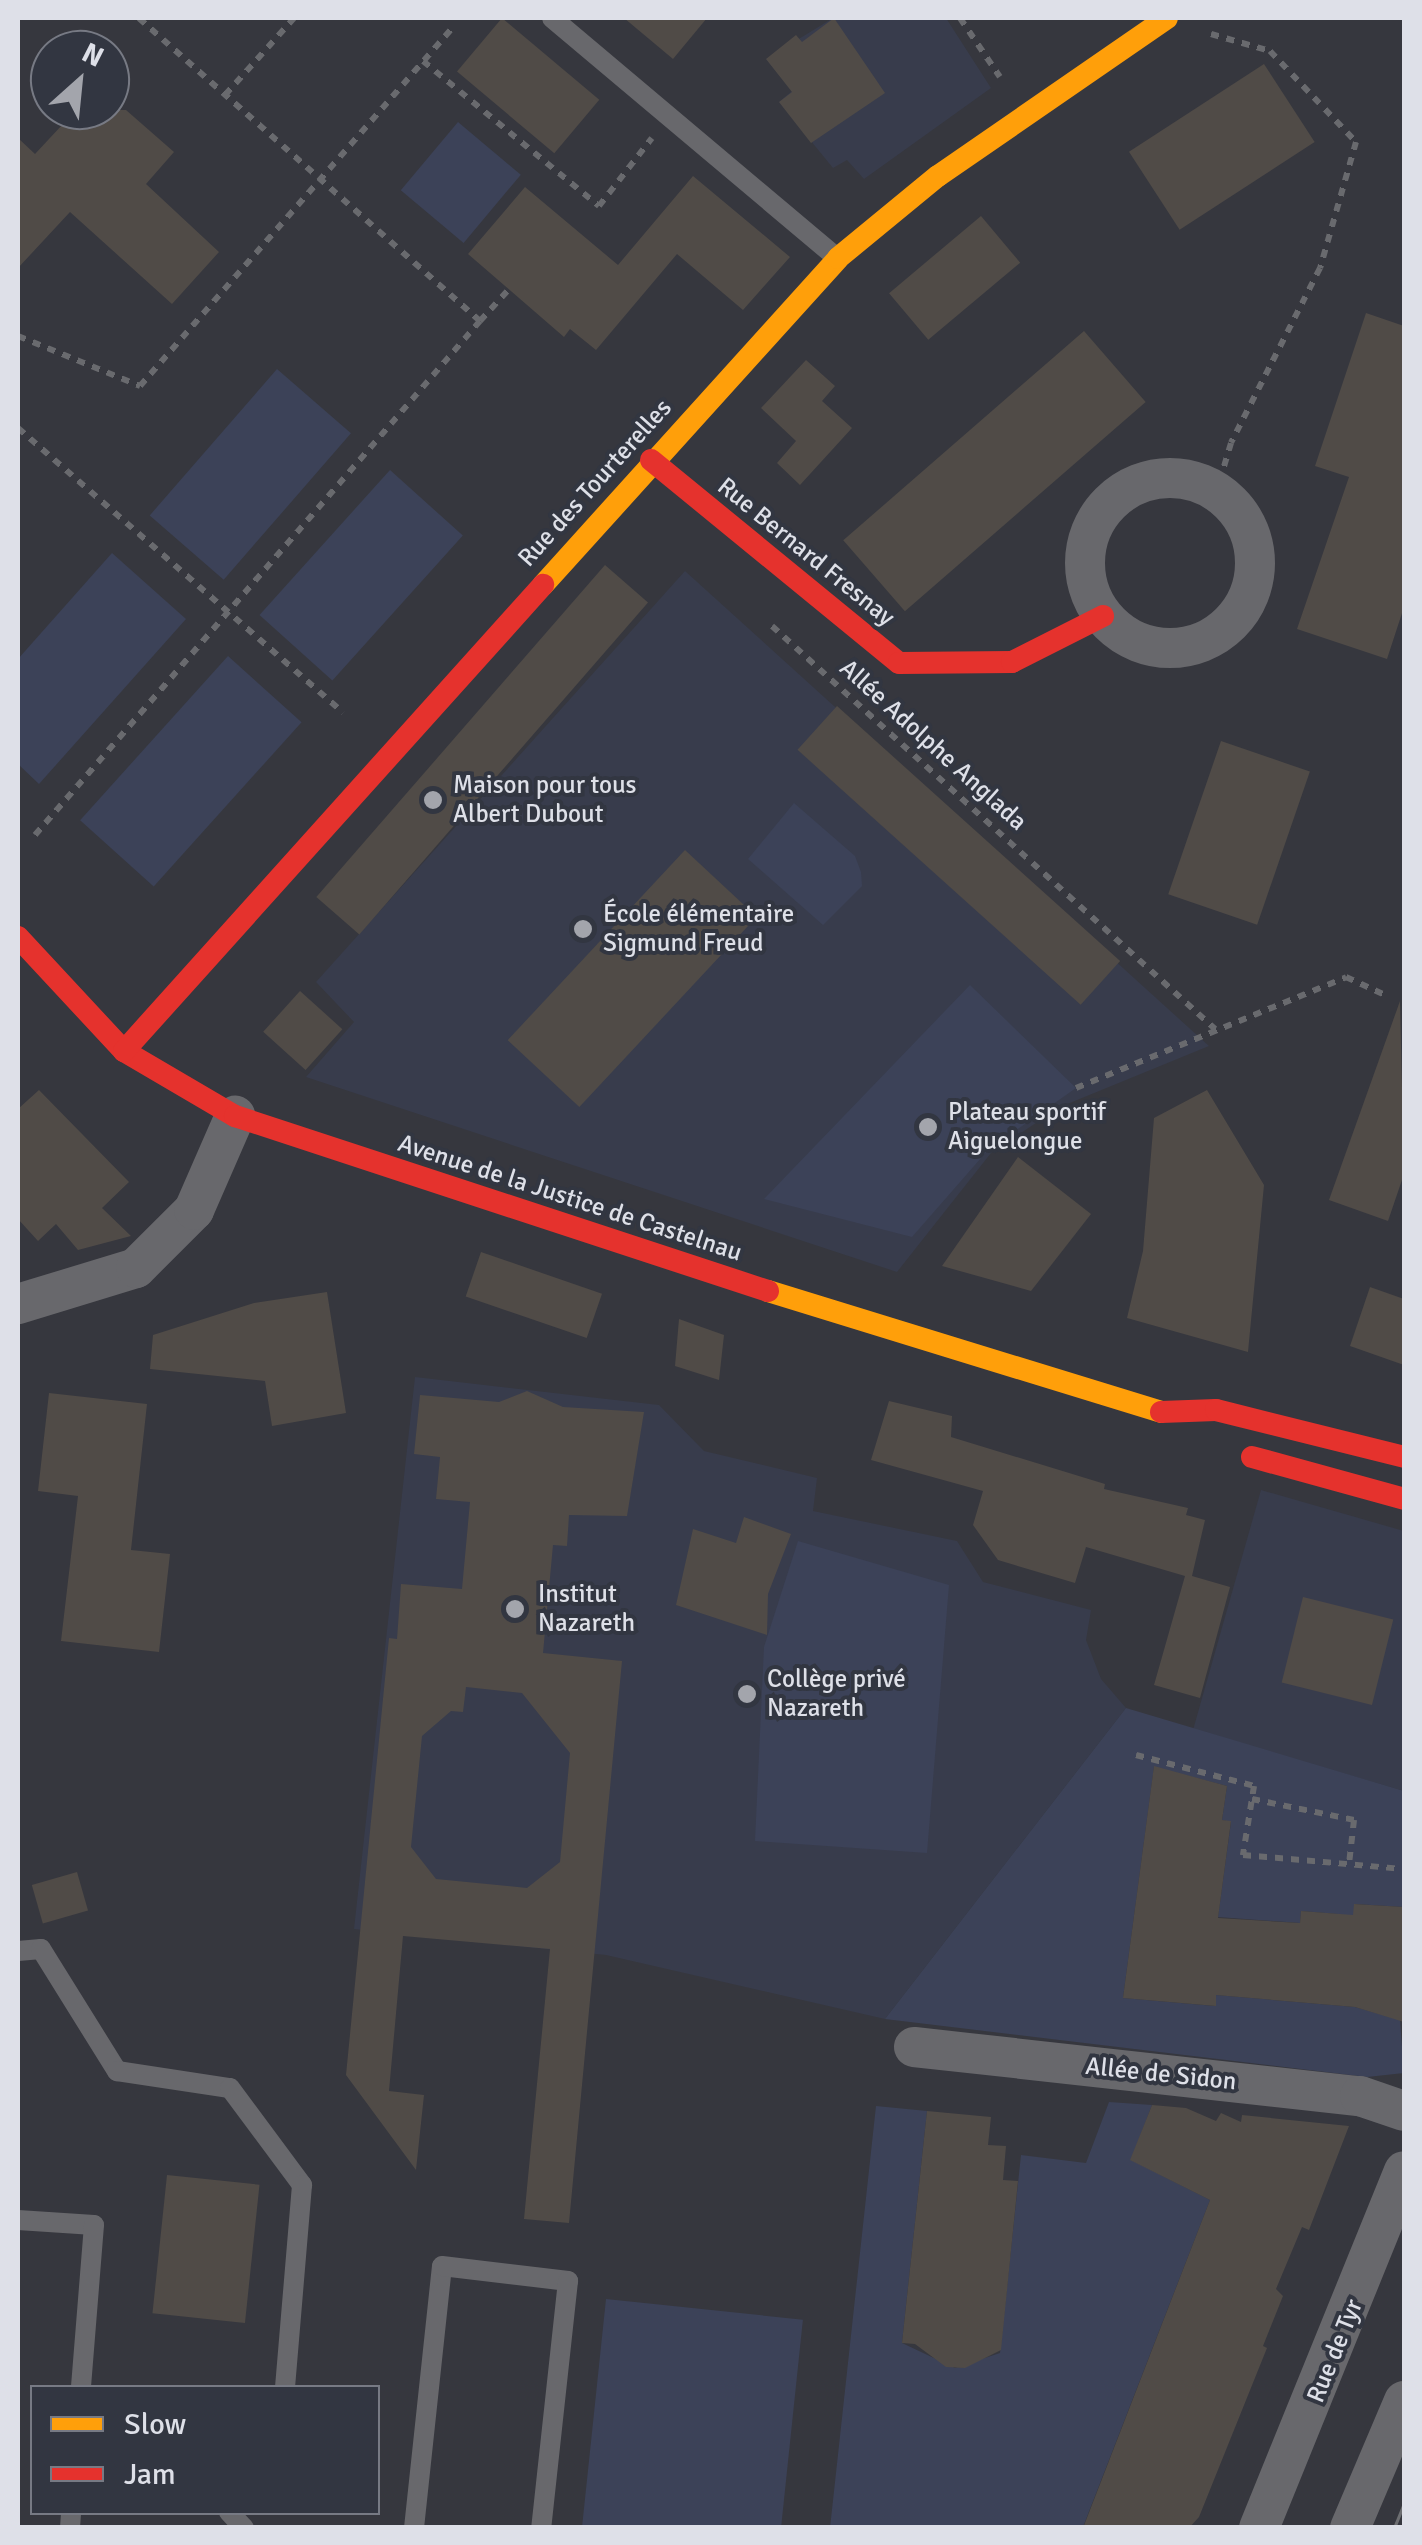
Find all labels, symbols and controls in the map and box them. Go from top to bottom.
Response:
north arrow [30,30,130,130]
text: N [76,35,109,75]
street label: Rue des Tourterelles [512,393,678,573]
street label: Rue Bernard Fresnay [711,471,901,633]
street label: Allée Adolphe Anglada [833,653,1033,837]
place label: Maison pour tous Albert Dubout [453,771,637,830]
marker: Maison pour tous Albert Dubout [422,789,444,811]
place label: École élémentaire Sigmund Freud [603,900,794,959]
marker: École élémentaire Sigmund Freud [572,918,594,940]
place label: Plateau sportif Aiguelongue [948,1098,1106,1157]
marker: Plateau sportif Aiguelongue [917,1116,939,1138]
street label: Avenue de la Justice de Castelnau [394,1128,746,1268]
place label: Institut Nazareth [538,1580,635,1639]
marker: Institut Nazareth [502,1596,528,1622]
place label: Collège privé Nazareth [767,1665,906,1724]
marker: Collège privé Nazareth [736,1683,758,1705]
street label: Allée de Sidon [1084,2051,1238,2097]
street label: Rue de Tyr [1301,2295,1369,2407]
legend [30,2385,380,2515]
text: Slow [124,2406,186,2443]
text: Jam [124,2456,176,2493]

